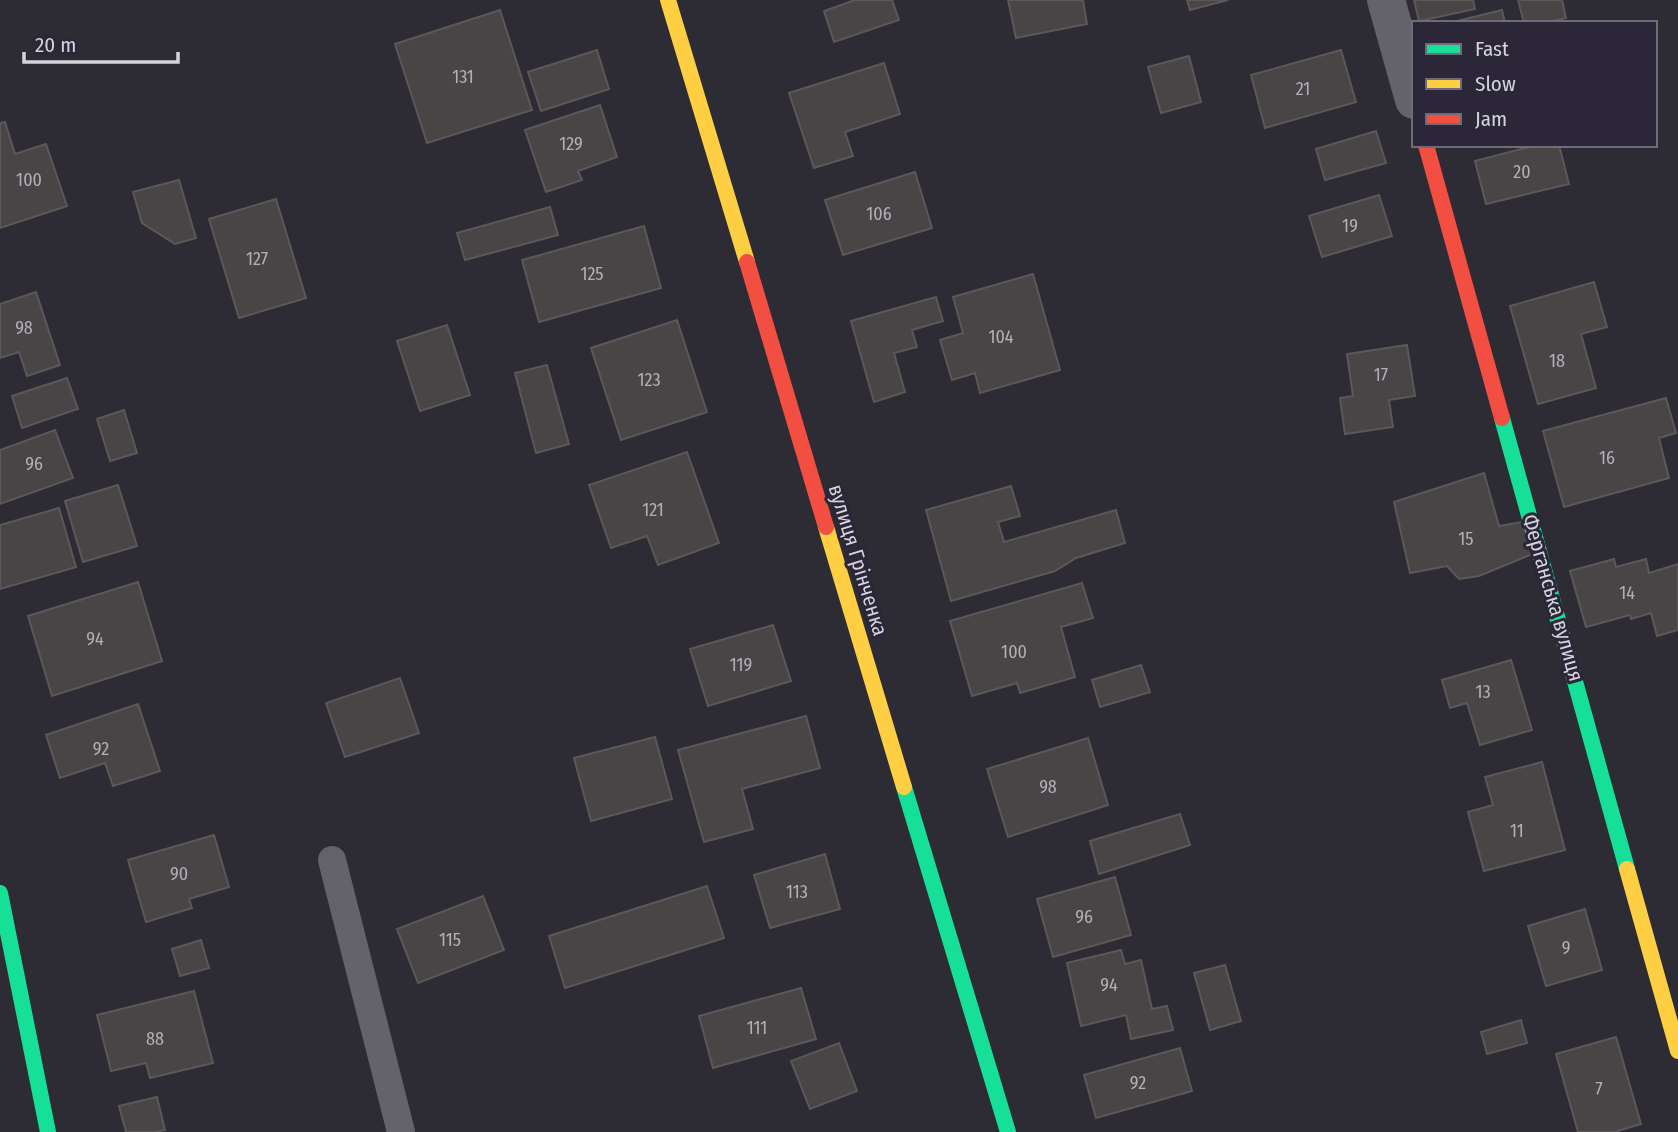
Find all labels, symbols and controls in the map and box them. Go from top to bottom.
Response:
scale bar [24,21,178,65]
legend [1412,21,1657,147]
text: 20 m [35,32,76,58]
text: Fast [1475,36,1509,62]
house number: 131 [452,66,474,88]
text: Slow [1475,71,1516,97]
house number: 21 [1296,78,1310,100]
text: Jam [1475,106,1507,132]
house number: 129 [559,133,583,155]
house number: 20 [1513,161,1531,183]
house number: 100 [16,169,42,191]
house number: 106 [866,203,892,225]
house number: 19 [1342,215,1358,237]
house number: 127 [246,248,268,270]
house number: 125 [580,263,604,285]
house number: 98 [15,317,33,339]
house number: 104 [988,326,1014,348]
house number: 18 [1549,350,1565,372]
house number: 17 [1374,364,1388,386]
house number: 123 [637,369,661,391]
house number: 16 [1599,447,1615,469]
house number: 96 [25,453,43,475]
street label: вулиця Грінченка [823,481,893,639]
house number: 121 [642,499,664,521]
street label: Ферганська вулиця [1517,512,1589,684]
house number: 15 [1458,528,1474,550]
house number: 14 [1619,582,1635,604]
house number: 94 [86,628,104,650]
house number: 100 [1001,641,1027,663]
house number: 119 [730,654,752,676]
house number: 13 [1475,681,1491,703]
house number: 92 [93,738,109,760]
house number: 98 [1039,776,1057,798]
house number: 11 [1510,820,1524,842]
house number: 90 [170,863,188,885]
house number: 113 [786,881,808,903]
house number: 96 [1075,906,1093,928]
house number: 115 [439,929,461,951]
house number: 9 [1562,937,1570,959]
house number: 94 [1100,974,1118,996]
house number: 111 [747,1017,767,1039]
house number: 88 [146,1028,164,1050]
house number: 92 [1130,1072,1146,1094]
house number: 7 [1595,1078,1603,1100]

